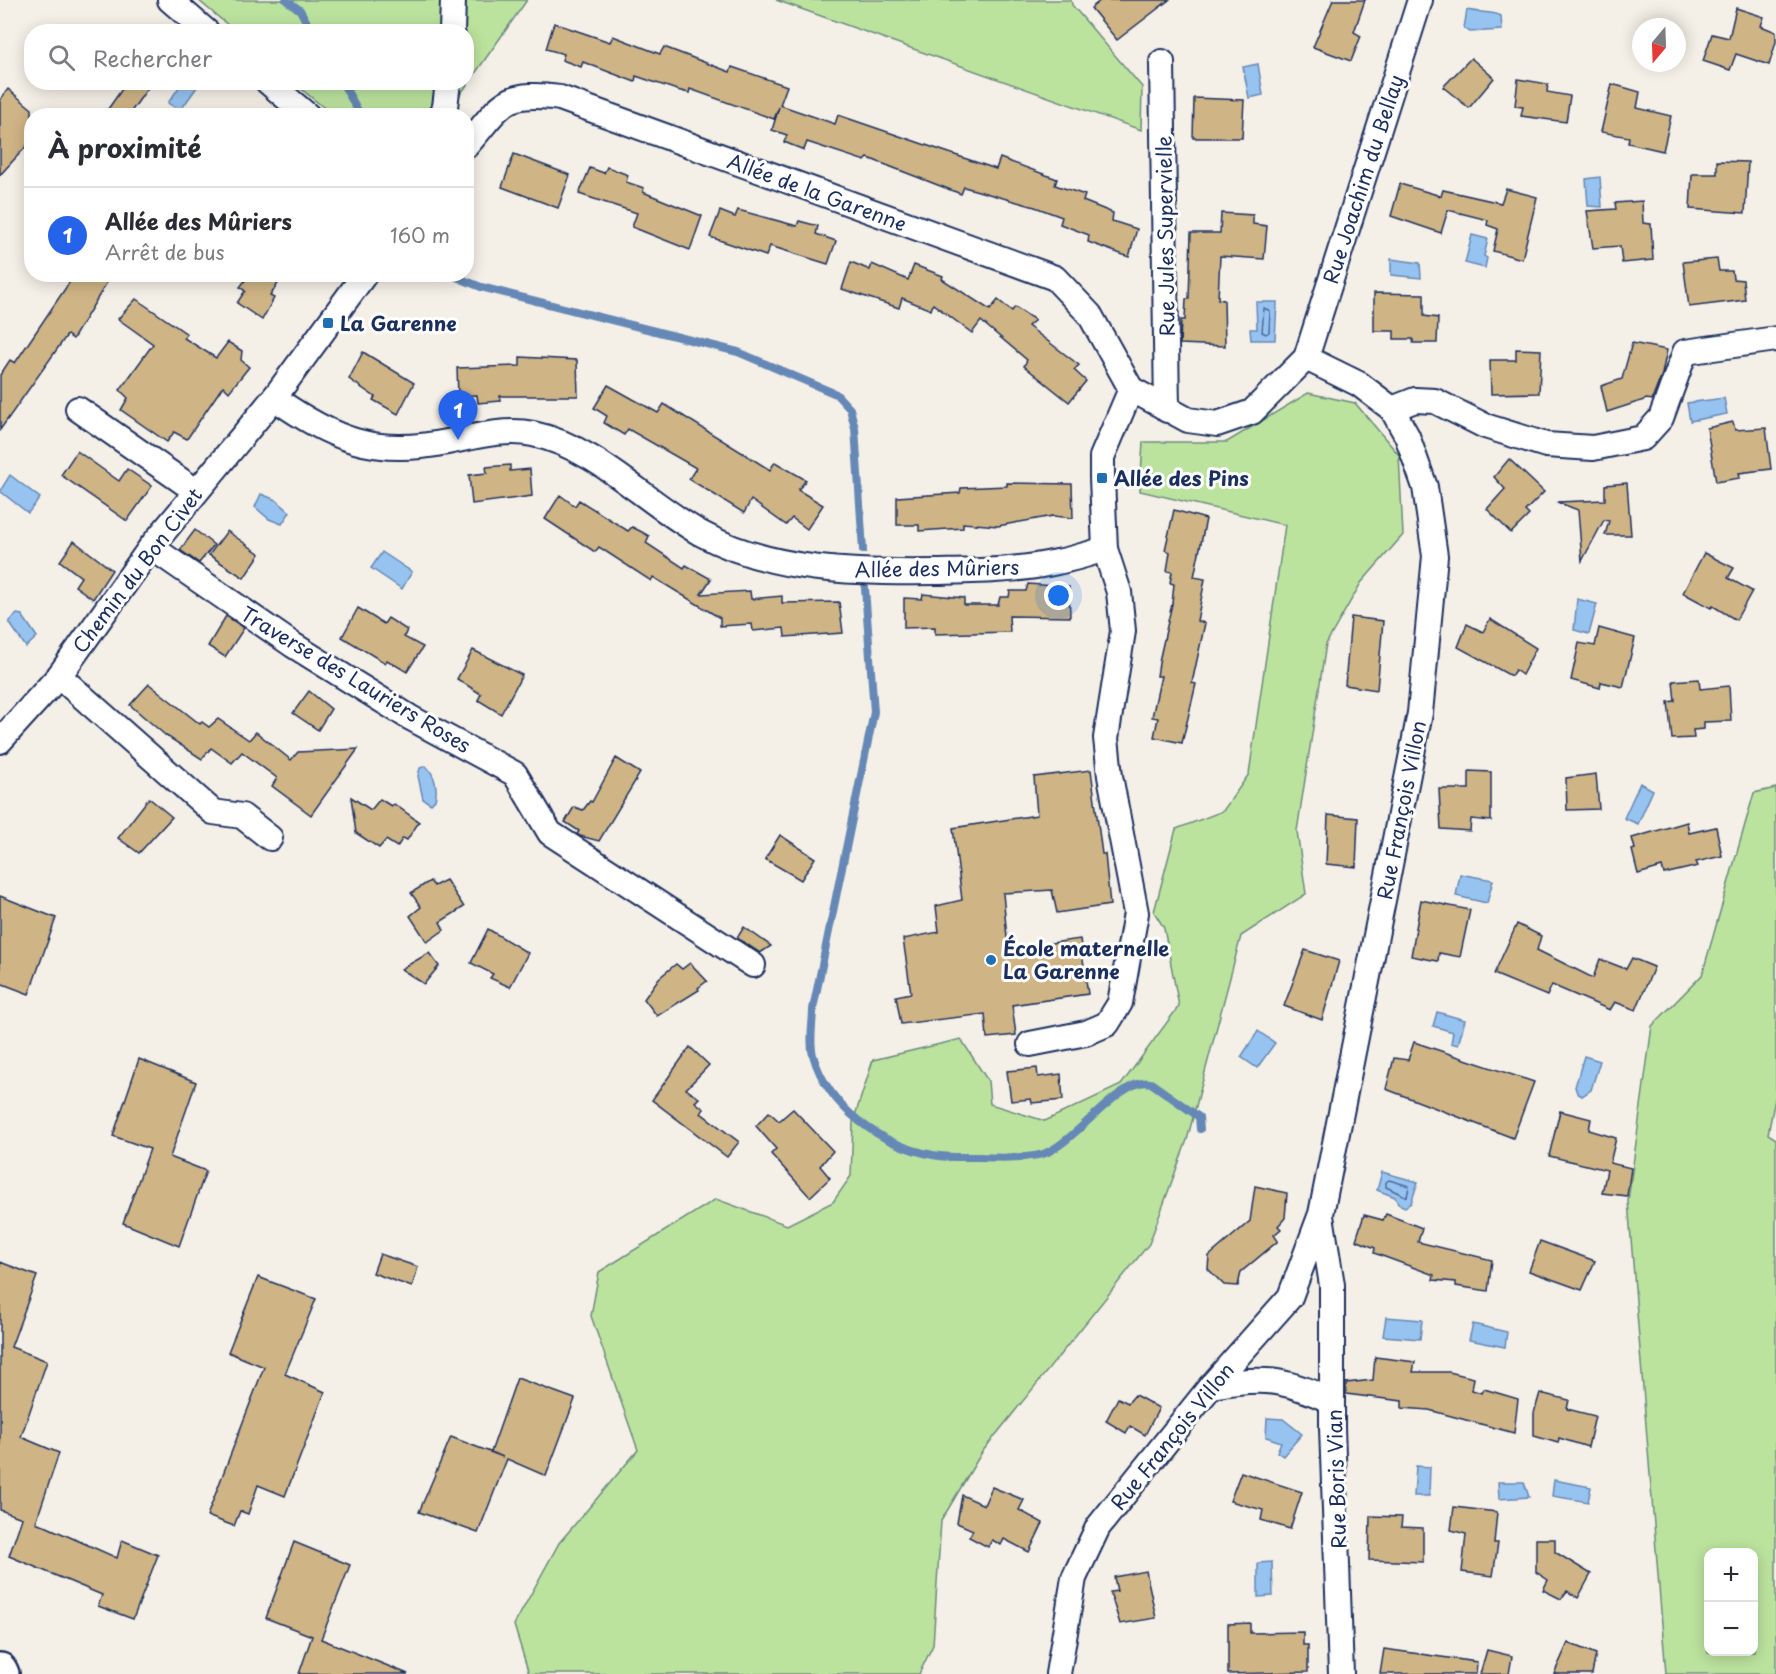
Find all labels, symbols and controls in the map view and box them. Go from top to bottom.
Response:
north arrow [1632,18,1686,72]
search box [24,24,474,90]
icon: search [45,41,78,74]
text: Rechercher [93,41,212,74]
street label: Rue Joachim du Bellay [1315,71,1411,287]
text: À proximité [48,128,202,167]
street label: Rue Jules Supervielle [1148,135,1182,337]
street label: Allée de la Garenne [723,146,911,238]
text: Allée des Mûriers [105,204,292,237]
text: 1 [63,220,72,250]
text: 160 m [390,220,450,250]
text: Arrêt de bus [105,237,225,267]
place label: La Garenne [340,308,456,338]
marker: La Garenne [321,316,335,330]
pin: 1 [438,390,478,440]
place label: Allée des Pins [1114,463,1249,493]
marker: Allée des Pins [1095,471,1109,485]
street label: Chemin du Bon Civet [65,481,209,659]
street label: Allée des Mûriers [854,552,1020,584]
your location [1044,581,1073,610]
street label: Traverse des Lauriers Roses [235,598,477,760]
street label: Rue François Villon [1369,718,1433,902]
place label: École maternelle La Garenne [1003,933,1169,986]
marker: École maternelle La Garenne [984,953,998,967]
street label: Rue François Villon [1103,1356,1241,1516]
street label: Rue Boris Vian [1319,1409,1353,1549]
map controls [1704,1548,1758,1656]
button: + [1704,1548,1758,1602]
button: − [1704,1602,1758,1656]

